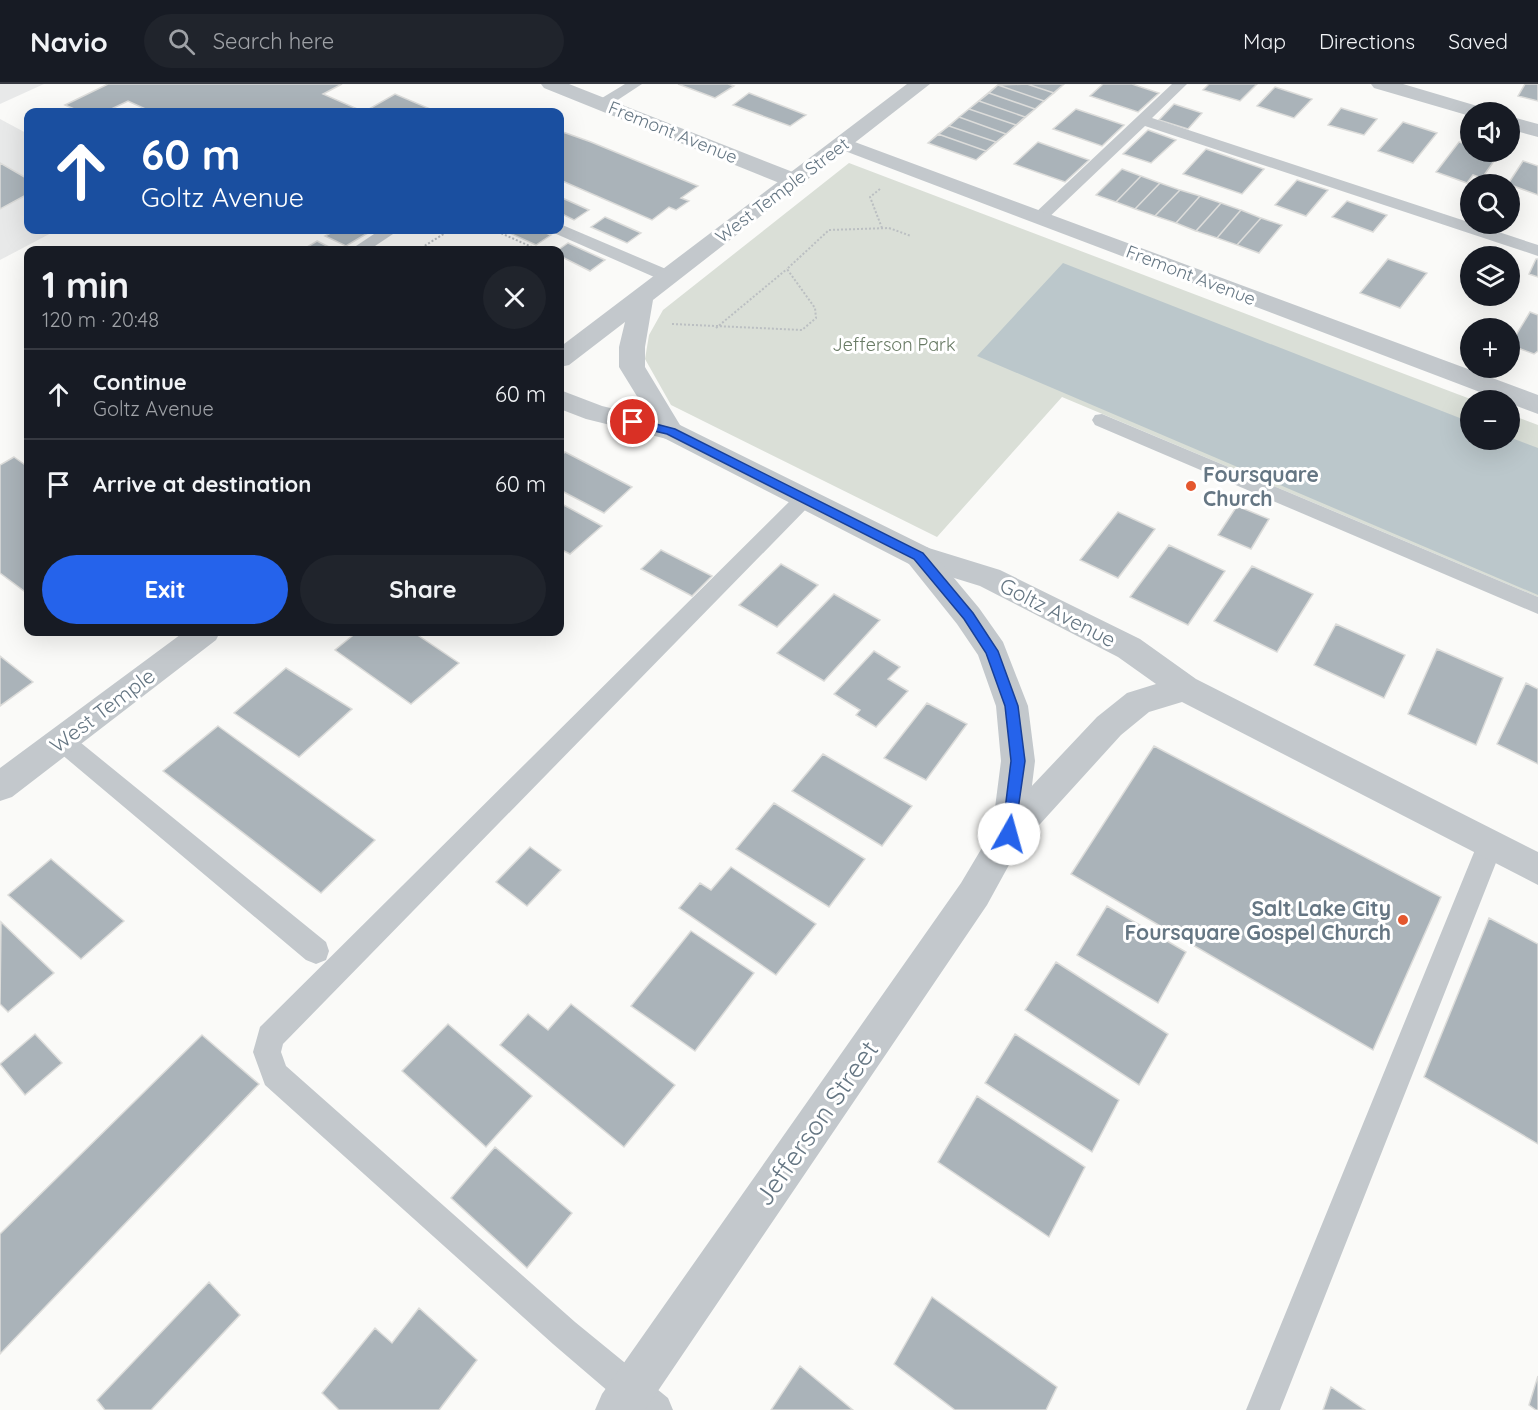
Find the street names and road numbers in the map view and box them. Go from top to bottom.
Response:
street label: Fremont Avenue [605,96,741,168]
street label: West Temple Street [711,132,853,248]
street label: Fremont Avenue [1123,240,1259,310]
street label: Goltz Avenue [996,572,1120,652]
street label: West Temple [44,662,160,758]
street label: Jefferson Street [747,1034,885,1212]

